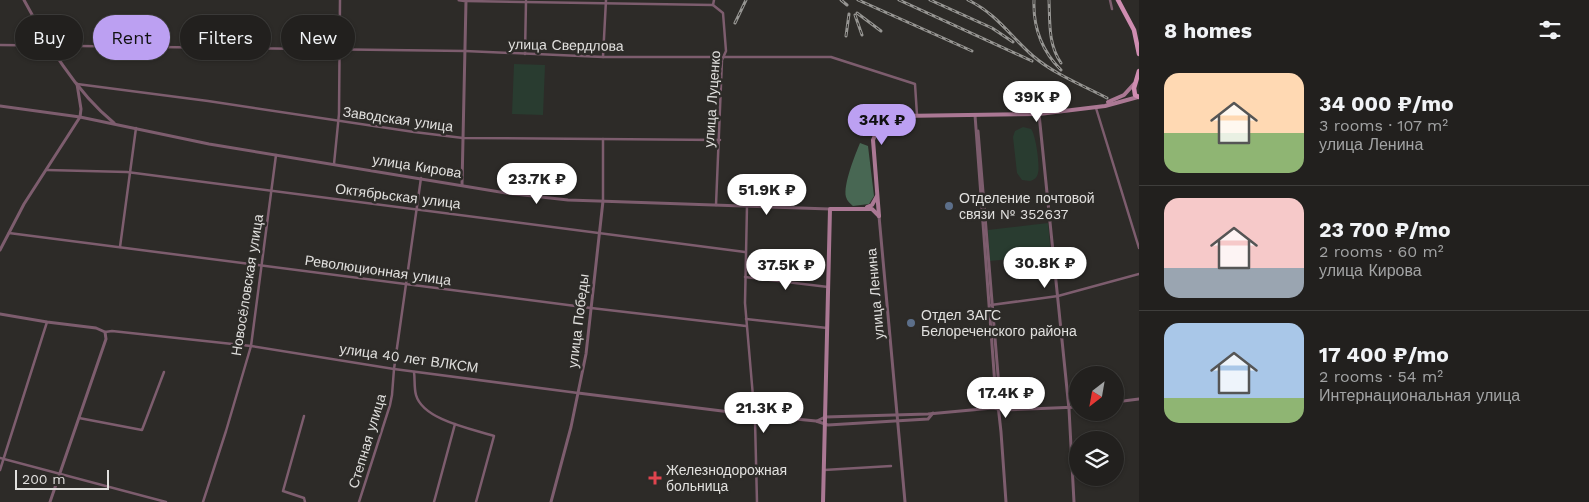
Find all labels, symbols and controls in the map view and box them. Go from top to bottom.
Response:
chip: Buy [15,15,83,60]
chip: Rent [93,15,170,60]
chip: Filters [180,15,271,60]
chip: New [281,15,355,60]
icon: filters [1536,16,1564,44]
text: 8 homes [1164,18,1252,43]
street label: улица Свердлова [508,36,624,54]
street label: улица Луценко [701,50,723,148]
pin: 39K ₽ [1002,80,1072,123]
text: 39K ₽ [1014,87,1060,106]
text: 34 000 ₽/mo [1319,91,1454,116]
icon: home [1204,93,1264,153]
street label: Заводская улица [342,103,454,135]
pin: 34K ₽ [847,104,917,146]
text: 34K ₽ [859,110,905,129]
text: 3 rooms · 107 m² [1319,116,1448,135]
text: улица Ленина [1319,135,1423,154]
street label: улица Кирова [371,151,463,181]
pin: 23.7K ₽ [491,162,583,205]
text: 23.7K ₽ [508,169,566,188]
pin: 51.9K ₽ [721,174,813,216]
street label: Октябрьская улица [334,180,462,212]
text: 51.9K ₽ [738,180,796,199]
place label: Отделение почтовой связи № 352637 [959,190,1095,222]
marker: Отделение почтовой связи № 352637 [943,200,955,212]
street label: Новосёловская улица [228,213,266,357]
text: 23 700 ₽/mo [1319,217,1451,242]
icon: home [1204,218,1264,278]
text: 2 rooms · 60 m² [1319,242,1444,261]
pin: 30.8K ₽ [999,246,1091,289]
pin: 37.5K ₽ [740,248,832,291]
street label: улица Ленина [863,248,887,340]
street label: Революционная улица [304,252,452,288]
text: 30.8K ₽ [1015,253,1075,272]
text: 37.5K ₽ [757,255,815,274]
text: улица Кирова [1319,261,1422,280]
street label: улица Победы [564,273,592,369]
place label: Отдел ЗАГС Белореченского района [921,307,1077,339]
marker: Отдел ЗАГС Белореченского района [905,317,917,329]
street label: улица 40 лет ВЛКСМ [339,340,479,376]
text: 17 400 ₽/mo [1319,342,1449,367]
icon: home [1204,343,1264,403]
north arrow [1069,366,1124,421]
map controls [1069,366,1124,486]
text: 2 rooms · 54 m² [1319,367,1443,386]
pin: 17.4K ₽ [960,376,1052,419]
text: 17.4K ₽ [978,383,1034,402]
text: Интернациональная улица [1319,386,1520,405]
street label: Степная улица [345,392,389,490]
pin: 21.3K ₽ [718,392,810,434]
text: 21.3K ₽ [735,398,793,417]
button: layers [1069,431,1124,486]
place label: Железнодорожная больница [666,462,787,494]
scale bar [15,467,109,490]
text: 200 m [22,471,66,487]
marker: Железнодорожная больница [648,471,662,485]

